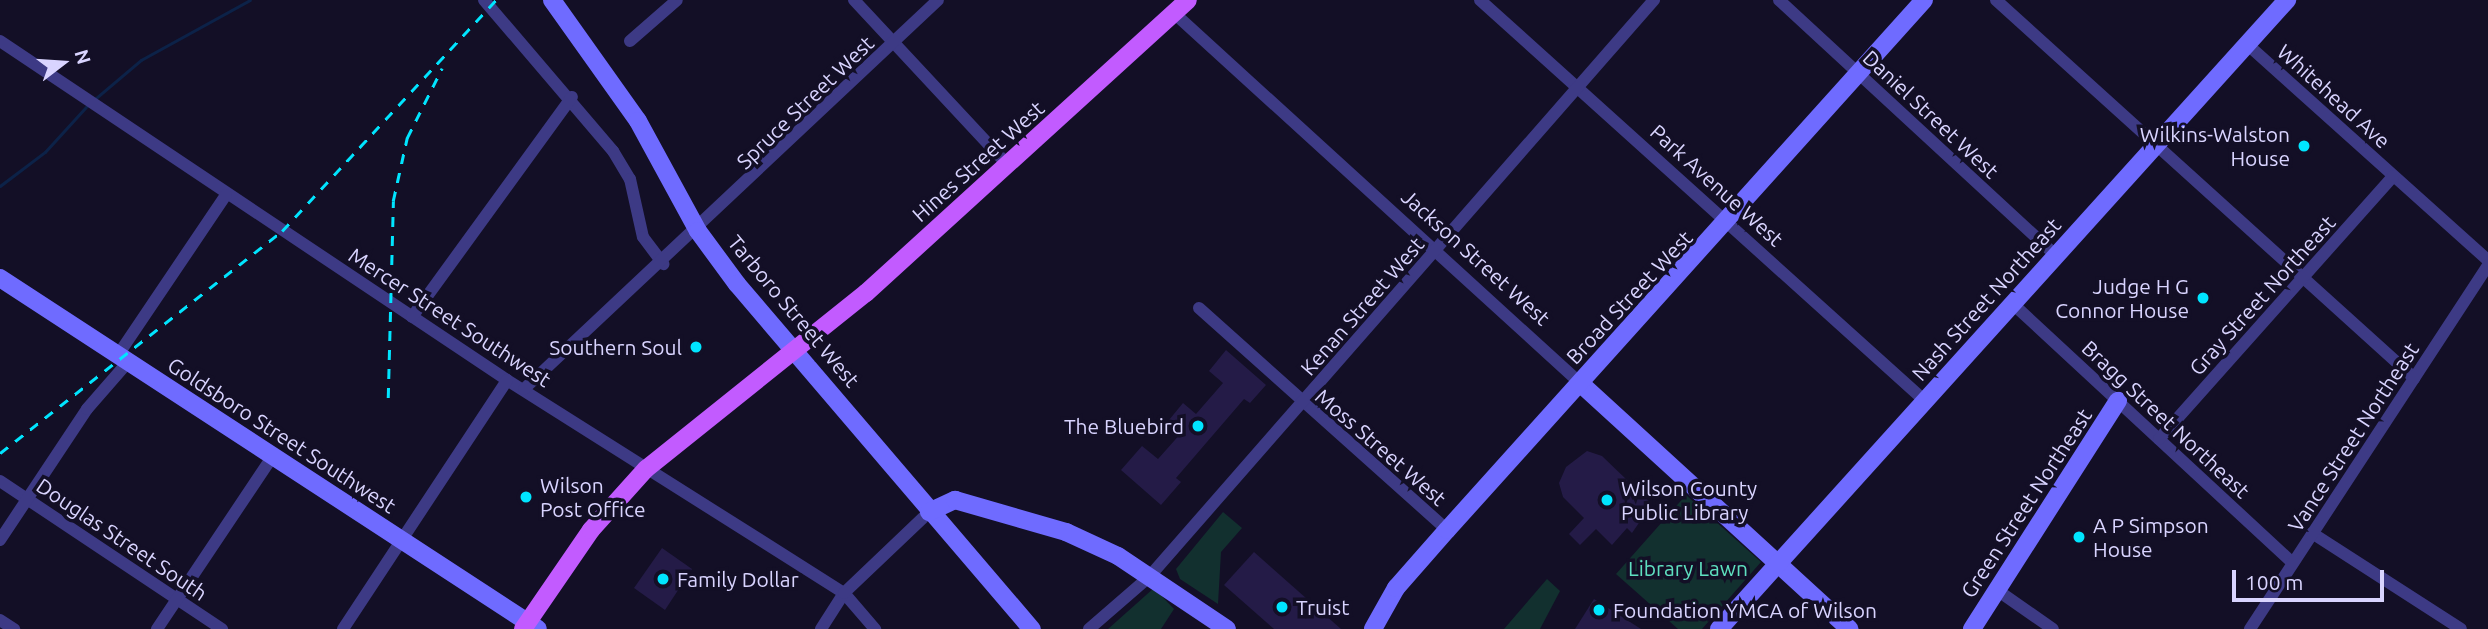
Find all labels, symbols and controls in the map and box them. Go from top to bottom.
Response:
north arrow [28,28,98,98]
street label: Spruce Street West [731,30,879,174]
street label: Whitehead Ave [2272,39,2396,153]
street label: Daniel Street West [1858,45,2004,183]
text: N [70,47,96,67]
street label: Hines Street West [907,95,1049,227]
street label: Park Avenue West [1645,119,1789,251]
place label: Wilkins-Walston House [2140,121,2290,171]
marker: Wilkins-Walston House [2296,138,2312,154]
street label: Jackson Street West [1397,184,1555,330]
street label: Gray Street Northeast [2184,210,2340,380]
street label: Nash Street Northeast [1906,212,2066,386]
street label: Broad Street West [1561,225,1697,369]
street label: Tarboro Street West [723,230,865,392]
street label: Kenan Street West [1295,232,1429,380]
street label: Mercer Street Southwest [344,242,556,392]
place label: Judge H G Connor House [2055,273,2189,323]
marker: Judge H G Connor House [2195,290,2211,306]
place label: Southern Soul [549,334,682,360]
street label: Bragg Street Northeast [2077,335,2255,503]
street label: Vance Street Northeast [2282,338,2424,536]
marker: Southern Soul [688,339,704,355]
street label: Goldsboro Street Southwest [163,352,401,518]
street label: Moss Street West [1310,383,1452,511]
street label: Green Street Northeast [1955,404,2097,602]
place label: The Bluebird [1064,413,1184,439]
marker: The Bluebird [1190,418,1206,434]
place label: Wilson Post Office [540,472,645,522]
street label: Douglas Street South [32,473,212,605]
place label: Wilson County Public Library [1621,475,1757,525]
marker: Wilson Post Office [518,489,534,505]
marker: Wilson County Public Library [1599,492,1615,508]
place label: A P Simpson House [2093,512,2209,562]
marker: A P Simpson House [2071,529,2087,545]
park label: Library Lawn [1628,555,1748,581]
scale bar [2236,556,2388,600]
place label: Family Dollar [677,566,799,592]
text: 100 m [2245,570,2303,594]
marker: Family Dollar [655,571,671,587]
place label: Truist [1296,594,1349,620]
place label: Foundation YMCA of Wilson [1613,597,1877,623]
marker: Truist [1274,599,1290,615]
marker: Foundation YMCA of Wilson [1591,602,1607,618]

